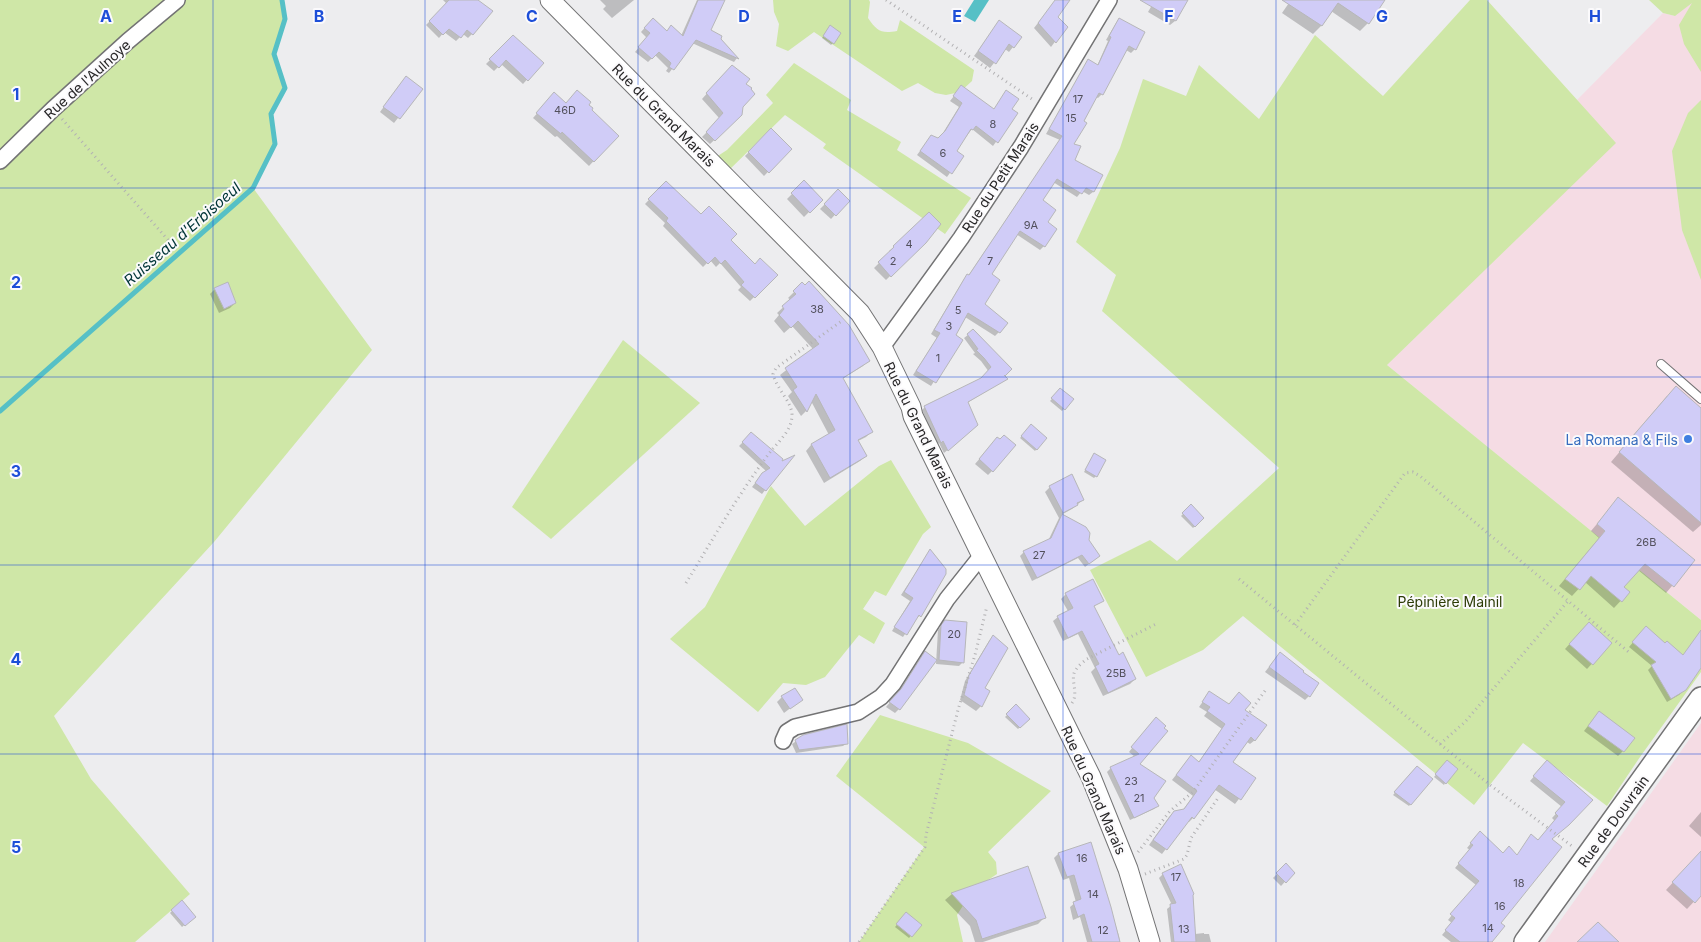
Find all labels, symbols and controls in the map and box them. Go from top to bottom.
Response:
text: A [100,6,112,26]
text: B [314,6,324,26]
text: C [526,6,538,26]
text: D [738,6,750,26]
text: E [952,6,962,26]
text: F [1164,6,1174,26]
text: G [1376,6,1388,26]
text: H [1589,6,1601,26]
street label: Rue de l'Aulnoye [40,36,134,122]
street label: Rue du Grand Marais [609,60,719,170]
text: 1 [13,84,19,104]
house number: 17 [1073,92,1083,106]
house number: 46D [554,103,576,117]
house number: 15 [1065,111,1077,125]
house number: 8 [990,117,997,131]
street label: Rue du Petit Marais [958,119,1042,235]
house number: 6 [940,146,947,160]
water label: Ruisseau d'Erbisoeul [120,178,245,290]
house number: 9A [1024,218,1039,232]
house number: 4 [905,237,913,251]
house number: 2 [890,254,896,268]
house number: 7 [987,254,993,268]
text: 2 [11,272,21,292]
house number: 38 [810,302,824,316]
house number: 5 [955,303,962,317]
house number: 3 [946,319,953,333]
house number: 1 [936,351,940,365]
street label: Rue du Grand Marais [881,359,957,491]
place label: La Romana & Fils [1566,431,1678,448]
marker: La Romana & Fils [1682,433,1694,445]
text: 3 [11,461,21,481]
house number: 26B [1636,535,1656,549]
house number: 27 [1033,548,1045,562]
park label: Pépinière Mainil [1398,593,1502,610]
house number: 20 [947,627,961,641]
text: 4 [11,649,22,669]
house number: 25B [1106,666,1126,680]
street label: Rue du Grand Marais [1058,723,1130,857]
street label: Rue de Douvrain [1574,772,1652,870]
house number: 23 [1124,774,1138,788]
house number: 21 [1133,791,1145,805]
text: 5 [11,837,21,857]
house number: 16 [1076,851,1088,865]
house number: 17 [1171,870,1181,884]
house number: 18 [1513,876,1525,890]
house number: 14 [1087,887,1099,901]
house number: 16 [1494,899,1506,913]
house number: 14 [1482,921,1494,935]
house number: 13 [1178,922,1190,936]
house number: 12 [1097,923,1109,937]

